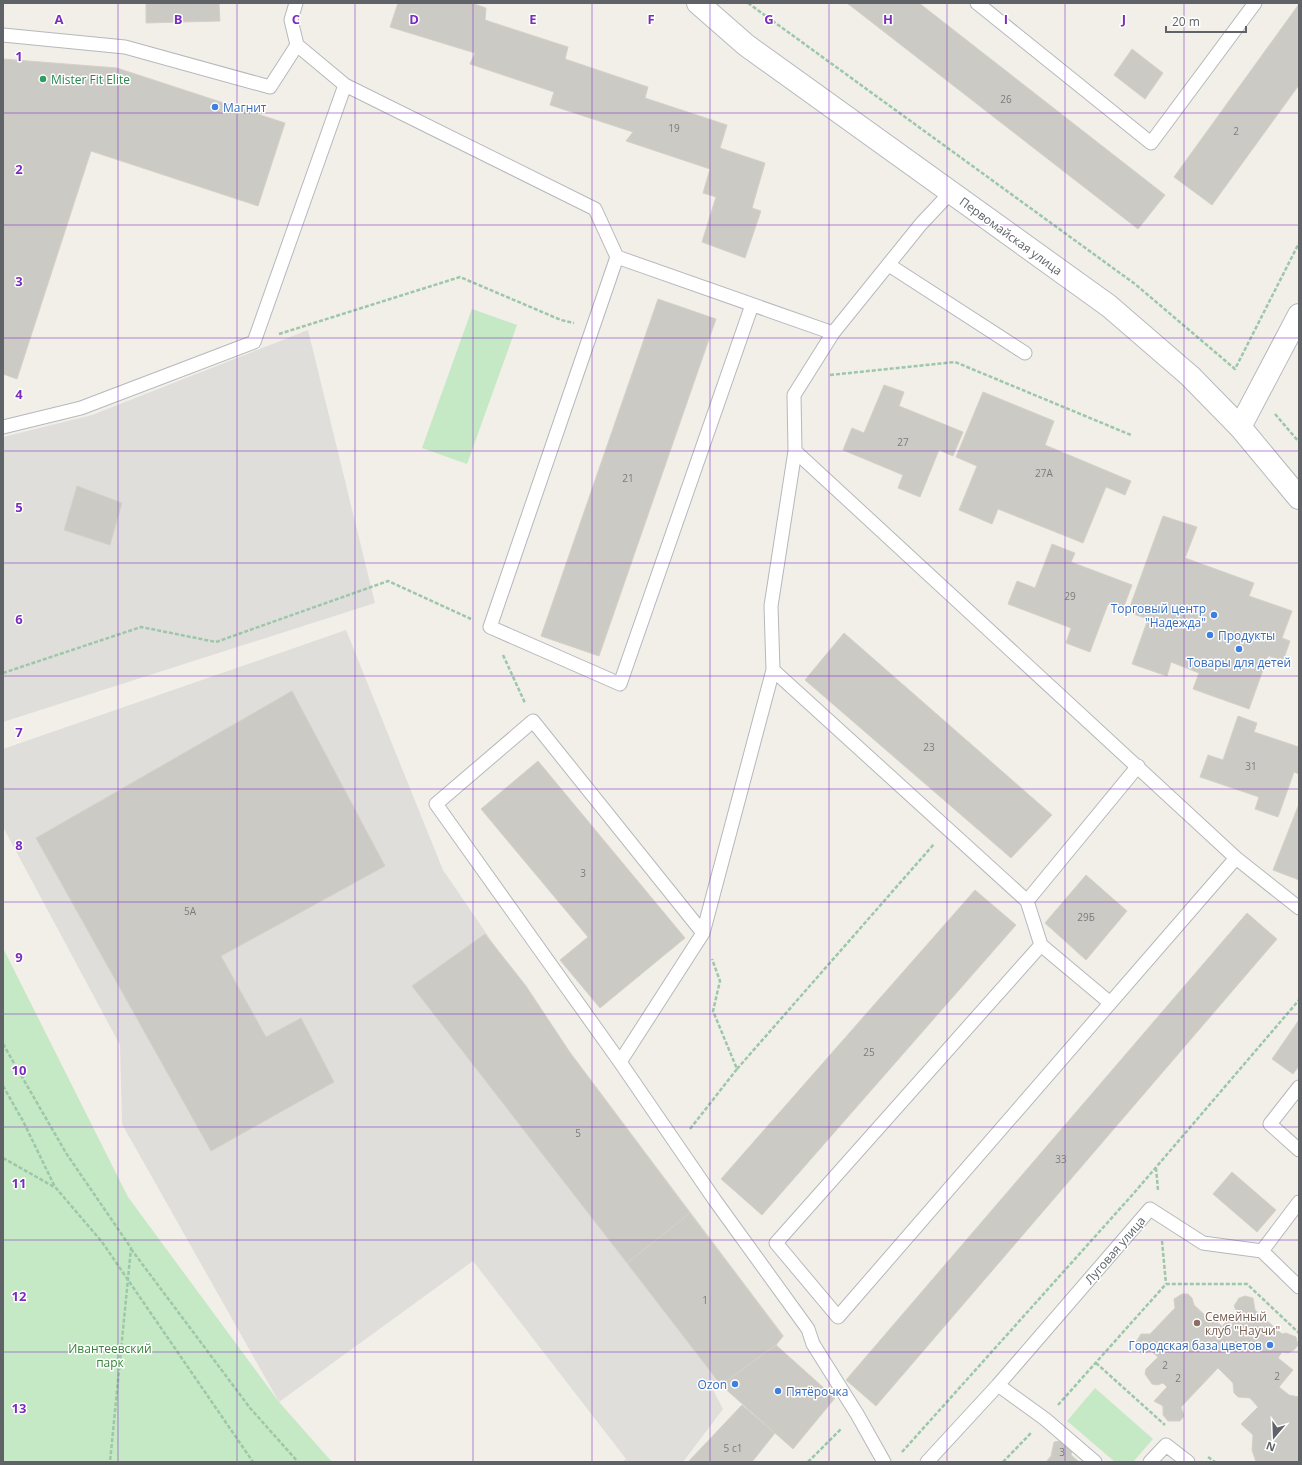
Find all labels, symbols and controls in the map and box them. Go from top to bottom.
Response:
scale bar [1166,8,1246,34]
text: A [55,10,64,28]
text: B [174,10,183,28]
text: C [292,10,300,28]
text: D [409,10,419,28]
text: E [529,10,537,28]
text: F [647,10,655,28]
text: G [764,10,774,28]
text: H [883,10,893,28]
text: I [1004,10,1008,28]
text: J [1121,10,1126,28]
text: 20 m [1172,13,1200,30]
text: 1 [15,47,23,65]
place label: Mister Fit Elite [51,71,130,88]
marker: Mister Fit Elite [38,74,48,84]
house number: 26 [1000,92,1012,106]
place label: Магнит [223,99,267,116]
marker: Магнит [210,102,220,112]
house number: 19 [668,121,680,135]
house number: 2 [1233,124,1239,138]
text: 2 [15,160,23,178]
street label: Первомайская улица [956,193,1066,279]
text: 3 [15,272,23,290]
text: 4 [15,385,23,403]
house number: 27 [897,435,909,449]
house number: 27А [1035,466,1054,480]
house number: 21 [622,471,634,485]
text: 5 [15,498,23,516]
house number: 29 [1064,589,1076,603]
place label: Торговый центр "Надежда" [1111,600,1206,631]
text: 6 [15,610,23,628]
marker: Торговый центр "Надежда" [1209,610,1219,620]
place label: Продукты [1218,627,1275,644]
marker: Продукты [1205,630,1215,640]
marker: Товары для детей [1234,644,1244,654]
place label: Товары для детей [1187,654,1291,671]
text: 7 [15,723,23,741]
house number: 23 [923,740,935,754]
house number: 31 [1245,759,1257,773]
text: 8 [15,836,23,854]
house number: 3 [580,866,586,880]
house number: 5А [184,904,197,918]
house number: 29Б [1077,910,1095,924]
text: 9 [15,948,23,966]
house number: 25 [863,1045,875,1059]
text: 10 [12,1061,26,1079]
house number: 5 [575,1126,581,1140]
house number: 33 [1055,1152,1067,1166]
text: 11 [12,1174,26,1192]
street label: Луговая улица [1081,1212,1149,1288]
text: 12 [12,1287,27,1305]
house number: 1 [702,1293,708,1307]
place label: Семейный клуб "Научи" [1205,1308,1280,1339]
marker: Семейный клуб "Научи" [1192,1318,1202,1328]
place label: Городская база цветов [1128,1337,1262,1354]
park label: Ивантеевский парк [68,1340,152,1371]
marker: Городская база цветов [1265,1340,1275,1350]
house number: 2 [1162,1358,1168,1372]
house number: 2 [1274,1369,1280,1383]
house number: 2 [1175,1371,1181,1385]
place label: Ozon [697,1376,727,1393]
marker: Ozon [730,1379,740,1389]
place label: Пятёрочка [786,1383,848,1400]
marker: Пятёрочка [773,1386,783,1396]
text: 13 [12,1399,26,1417]
north arrow [1254,1417,1294,1457]
text: N [1264,1438,1277,1455]
house number: 5 с1 [724,1441,742,1455]
house number: 3 [1059,1445,1065,1459]

